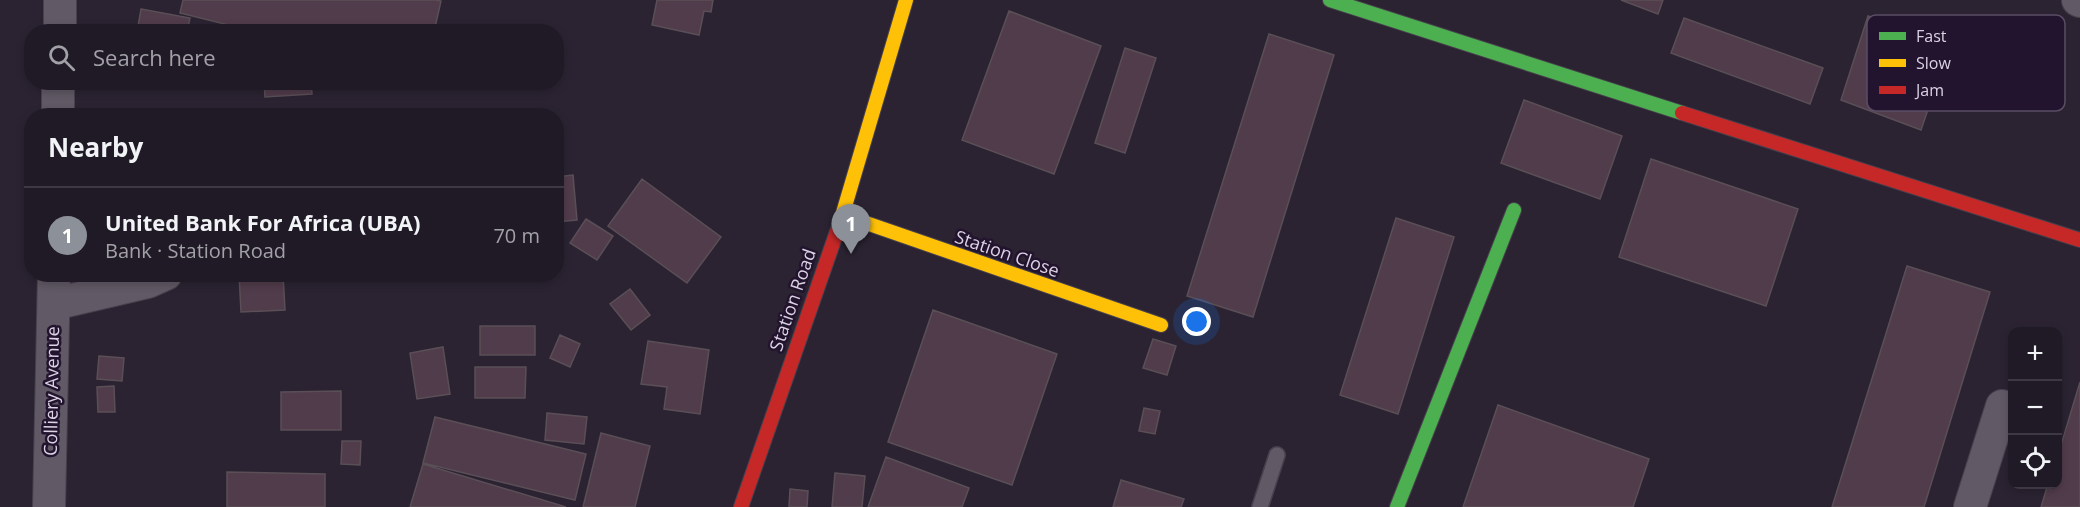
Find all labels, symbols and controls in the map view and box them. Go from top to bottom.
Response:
legend [1867,15,2065,111]
search box [24,24,564,90]
text: Fast [1916,25,1947,47]
icon: search [45,41,78,74]
text: Search here [93,42,216,72]
text: Slow [1916,52,1951,74]
text: Jam [1914,79,1944,101]
text: Nearby [48,129,143,165]
pin: 1 [832,204,870,254]
text: United Bank For Africa (UBA) [105,207,421,237]
text: 1 [62,222,73,249]
text: 70 m [493,222,540,249]
street label: Station Close [952,224,1063,282]
text: Bank · Station Road [105,237,286,264]
street label: Station Road [763,245,821,354]
your location [1182,307,1211,336]
street label: Colliery Avenue [38,326,64,456]
map controls [2008,327,2062,489]
button: + [2008,327,2062,381]
button: − [2008,381,2062,435]
button: locate [2008,435,2062,489]

